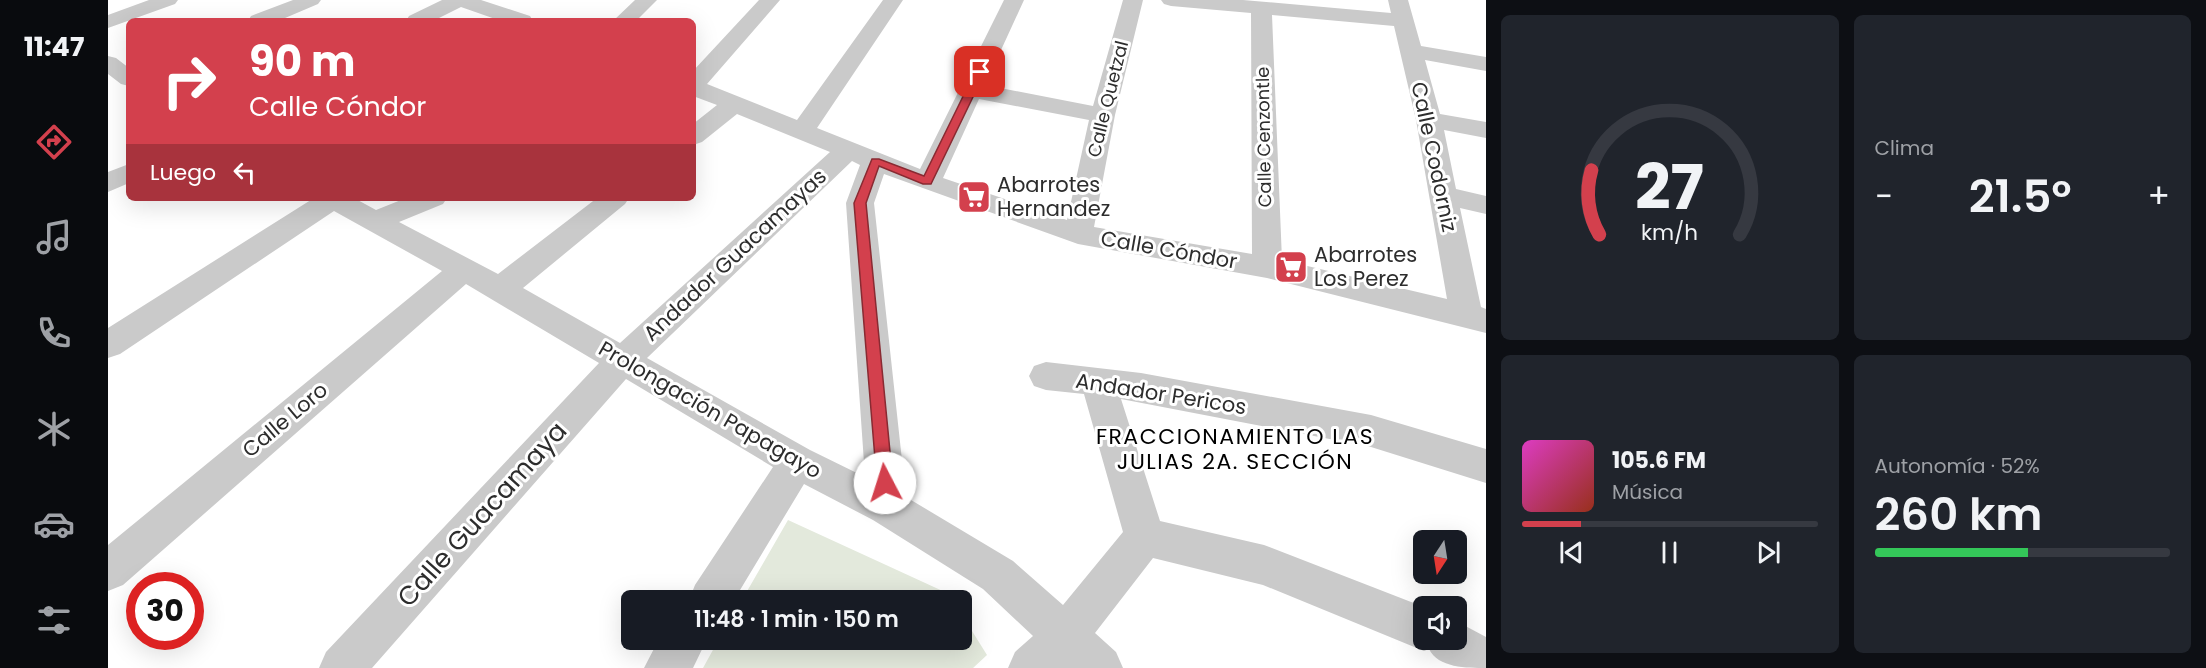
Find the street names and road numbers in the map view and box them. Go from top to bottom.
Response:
street label: Calle Quetzal [1081,38,1134,160]
street label: Calle Cenzontle [1250,66,1277,208]
street label: Calle Codorniz [1404,79,1465,235]
street label: Andador Guacamayas [637,162,833,347]
street label: Calle Cóndor [1099,223,1240,276]
street label: Prolongación Papagayo [594,334,827,485]
street label: Andador Pericos [1074,366,1248,421]
street label: Calle Loro [236,375,334,464]
street label: Calle Guacamaya [389,414,575,614]

